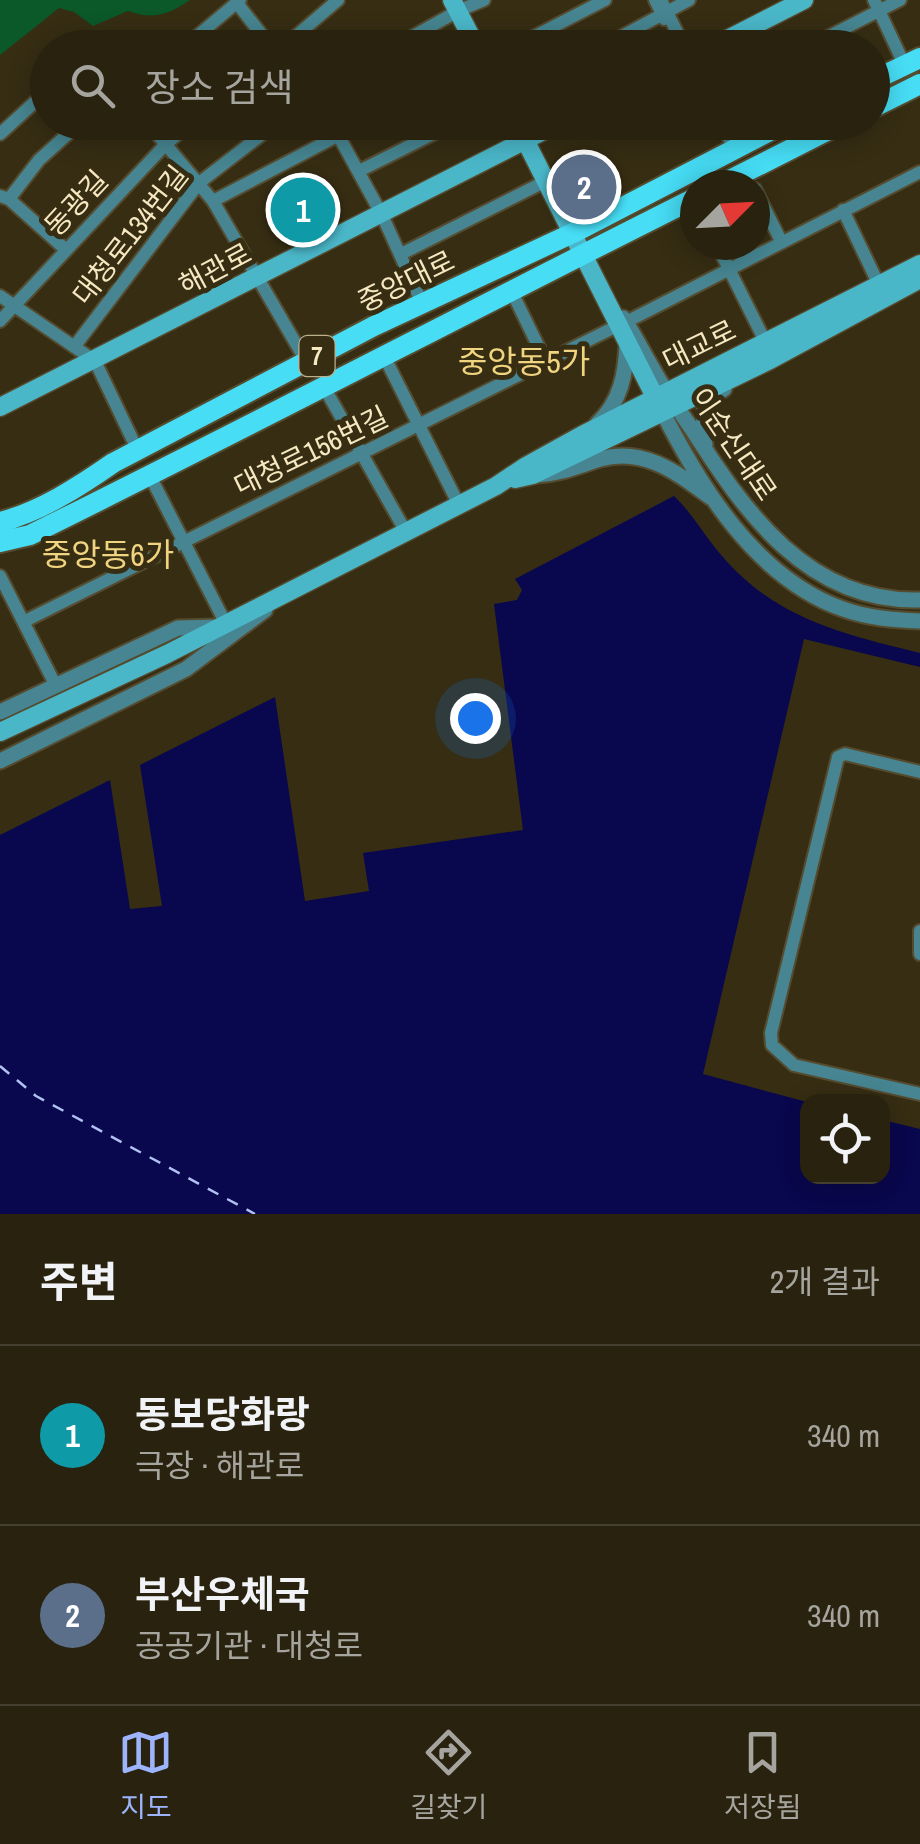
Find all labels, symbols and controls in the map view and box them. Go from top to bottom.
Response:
search box [30,30,890,140]
icon: search [65,58,120,113]
text: 장소 검색 [145,62,294,113]
pin: 2 [552,150,616,224]
street label: 대청로134번길 [64,157,196,313]
street label: 동광길 [36,162,116,244]
north arrow [680,170,770,260]
pin: 1 [270,172,336,248]
street label: 해관로 [172,234,258,304]
street label: 중앙대로 [351,241,461,321]
street label: 대교로 [656,311,742,379]
road number: 7 [300,336,334,376]
district label: 중앙동5가 [458,340,590,383]
street label: 이순신대로 [682,380,786,508]
street label: 대청로156번길 [228,397,394,505]
district label: 중앙동6가 [42,533,174,576]
your location [450,693,501,744]
map controls [800,1094,890,1184]
button: locate [800,1094,890,1184]
text: 주변 [40,1254,117,1310]
text: 2개 결과 [770,1260,880,1303]
text: 동보당화랑 [135,1389,310,1440]
text: 1 [65,1414,80,1457]
text: 340 m [807,1414,880,1457]
text: 극장 · 해관로 [135,1444,304,1487]
text: 부산우체국 [135,1569,310,1620]
text: 2 [65,1594,80,1637]
text: 340 m [807,1594,880,1637]
text: 공공기관 · 대청로 [135,1624,363,1667]
tab: 지도 [118,1725,173,1826]
tab: 길찾기 [410,1725,488,1826]
tab: 저장됨 [724,1725,802,1826]

